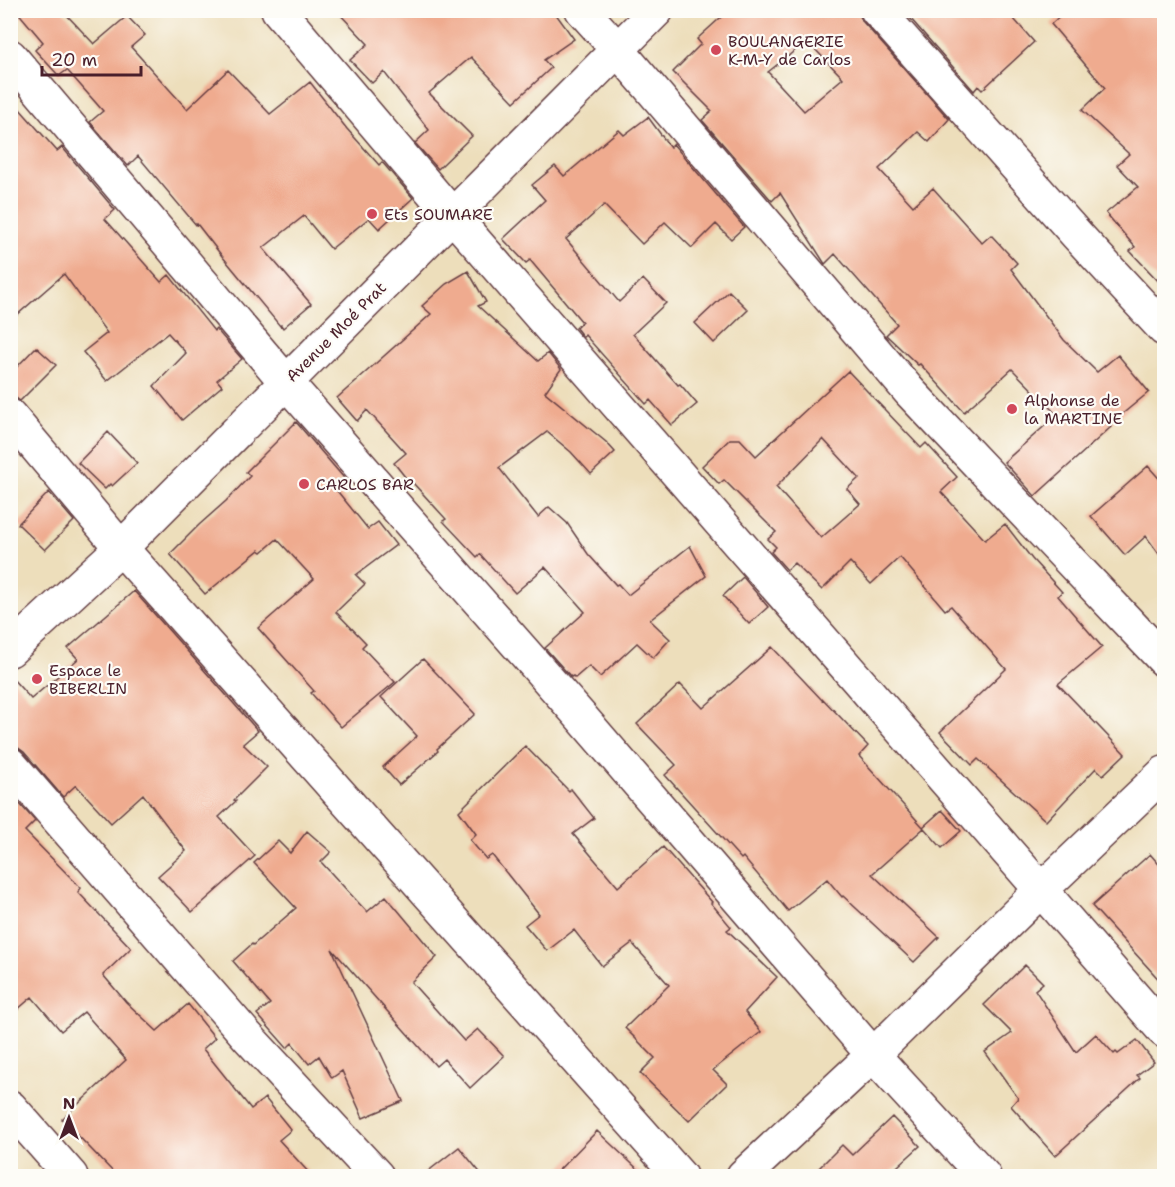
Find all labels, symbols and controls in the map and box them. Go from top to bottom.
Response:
place label: BOULANGERIE K-M-Y de Carlos [728,31,851,70]
scale bar [42,39,141,77]
marker: BOULANGERIE K-M-Y de Carlos [709,43,723,57]
text: 20 m [51,48,97,72]
place label: Ets SOUMARE [384,204,493,225]
marker: Ets SOUMARE [365,207,379,221]
street label: Avenue Moé Prat [281,277,391,387]
place label: Alphonse de la MARTINE [1024,390,1123,429]
marker: Alphonse de la MARTINE [1005,402,1019,416]
place label: CARLOS BAR [316,474,414,495]
marker: CARLOS BAR [297,477,311,491]
place label: Espace le BIBERLIN [49,660,127,699]
marker: Espace le BIBERLIN [30,672,44,686]
north arrow [39,1088,99,1148]
text: N [63,1093,75,1114]

